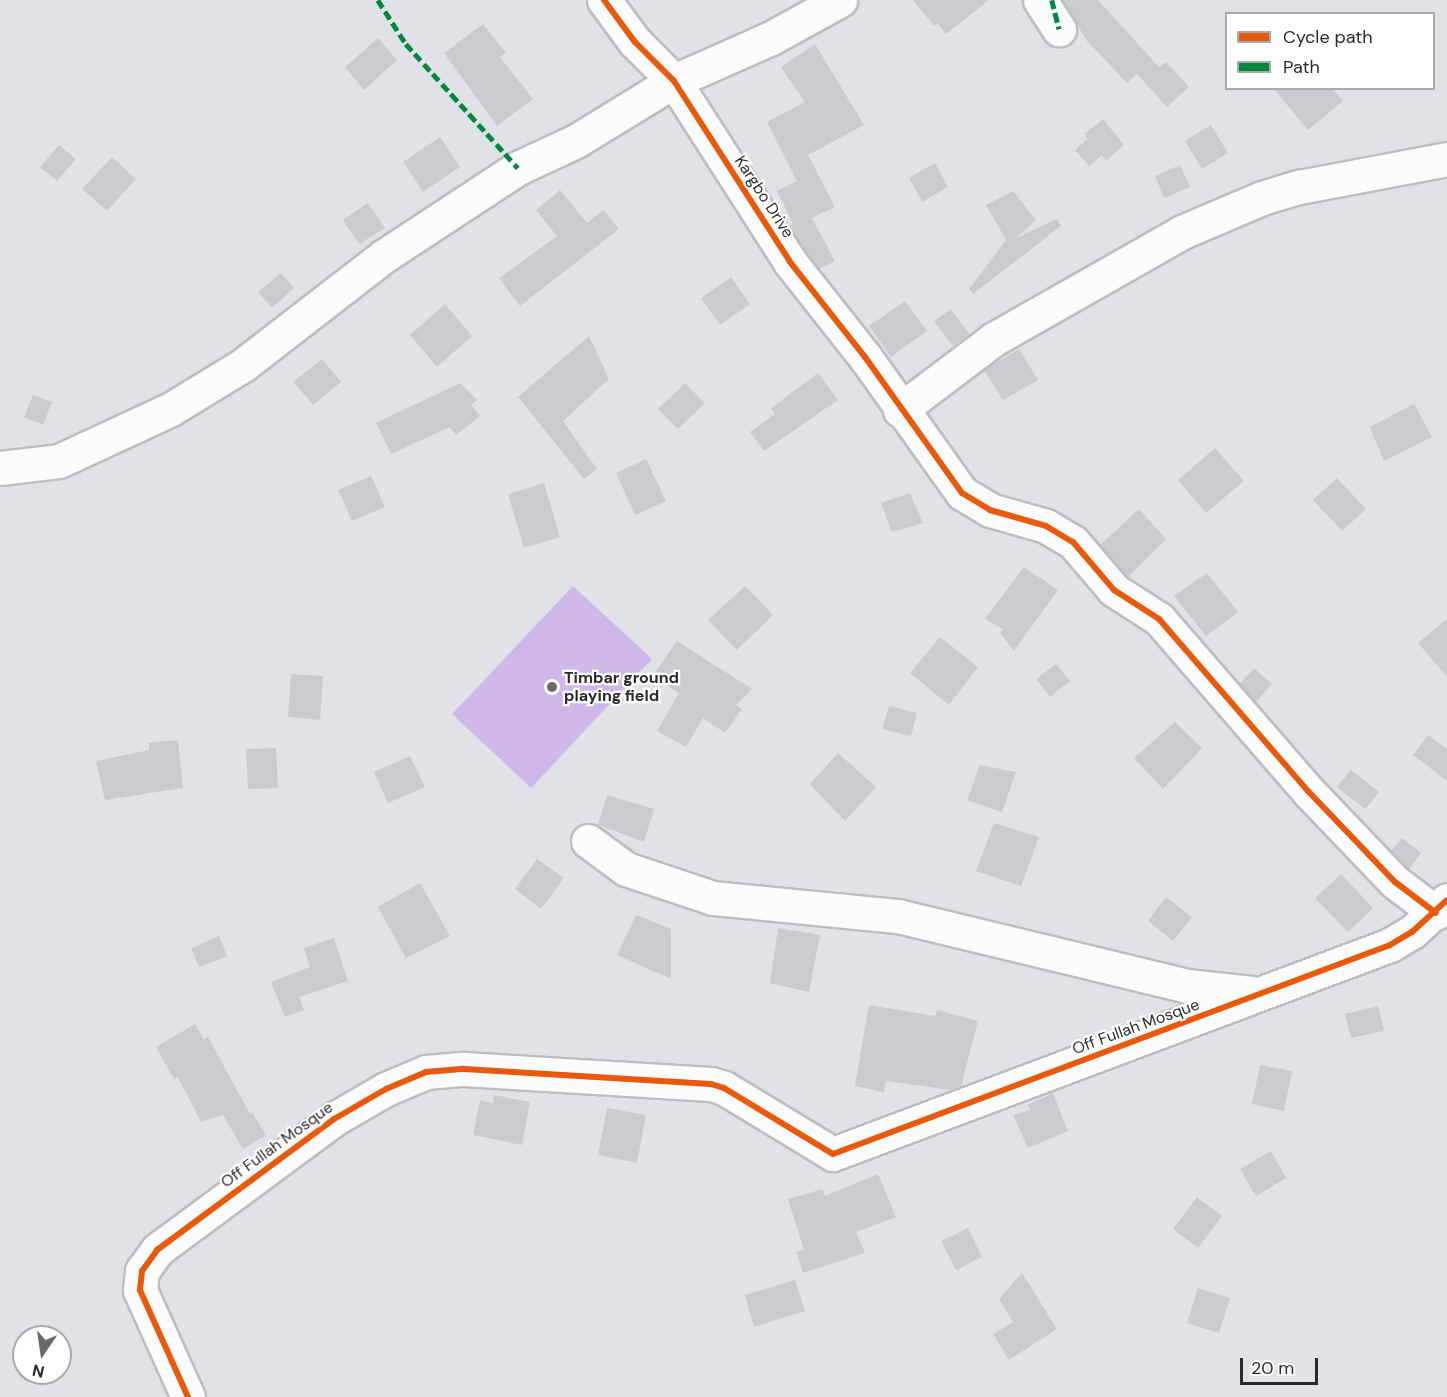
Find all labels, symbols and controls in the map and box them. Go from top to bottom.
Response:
legend [1225,12,1435,90]
text: Cycle path [1283,25,1373,49]
text: Path [1283,55,1320,79]
street label: Kargbo Drive [730,152,798,242]
place label: Timbar ground playing field [564,668,679,706]
marker: Timbar ground playing field [545,680,559,694]
street label: Off Fullah Mosque [1070,995,1202,1059]
street label: Off Fullah Mosque [217,1098,337,1192]
north arrow [12,1325,72,1385]
scale bar [1243,1346,1321,1384]
text: 20 m [1251,1356,1294,1380]
text: N [30,1360,46,1383]

